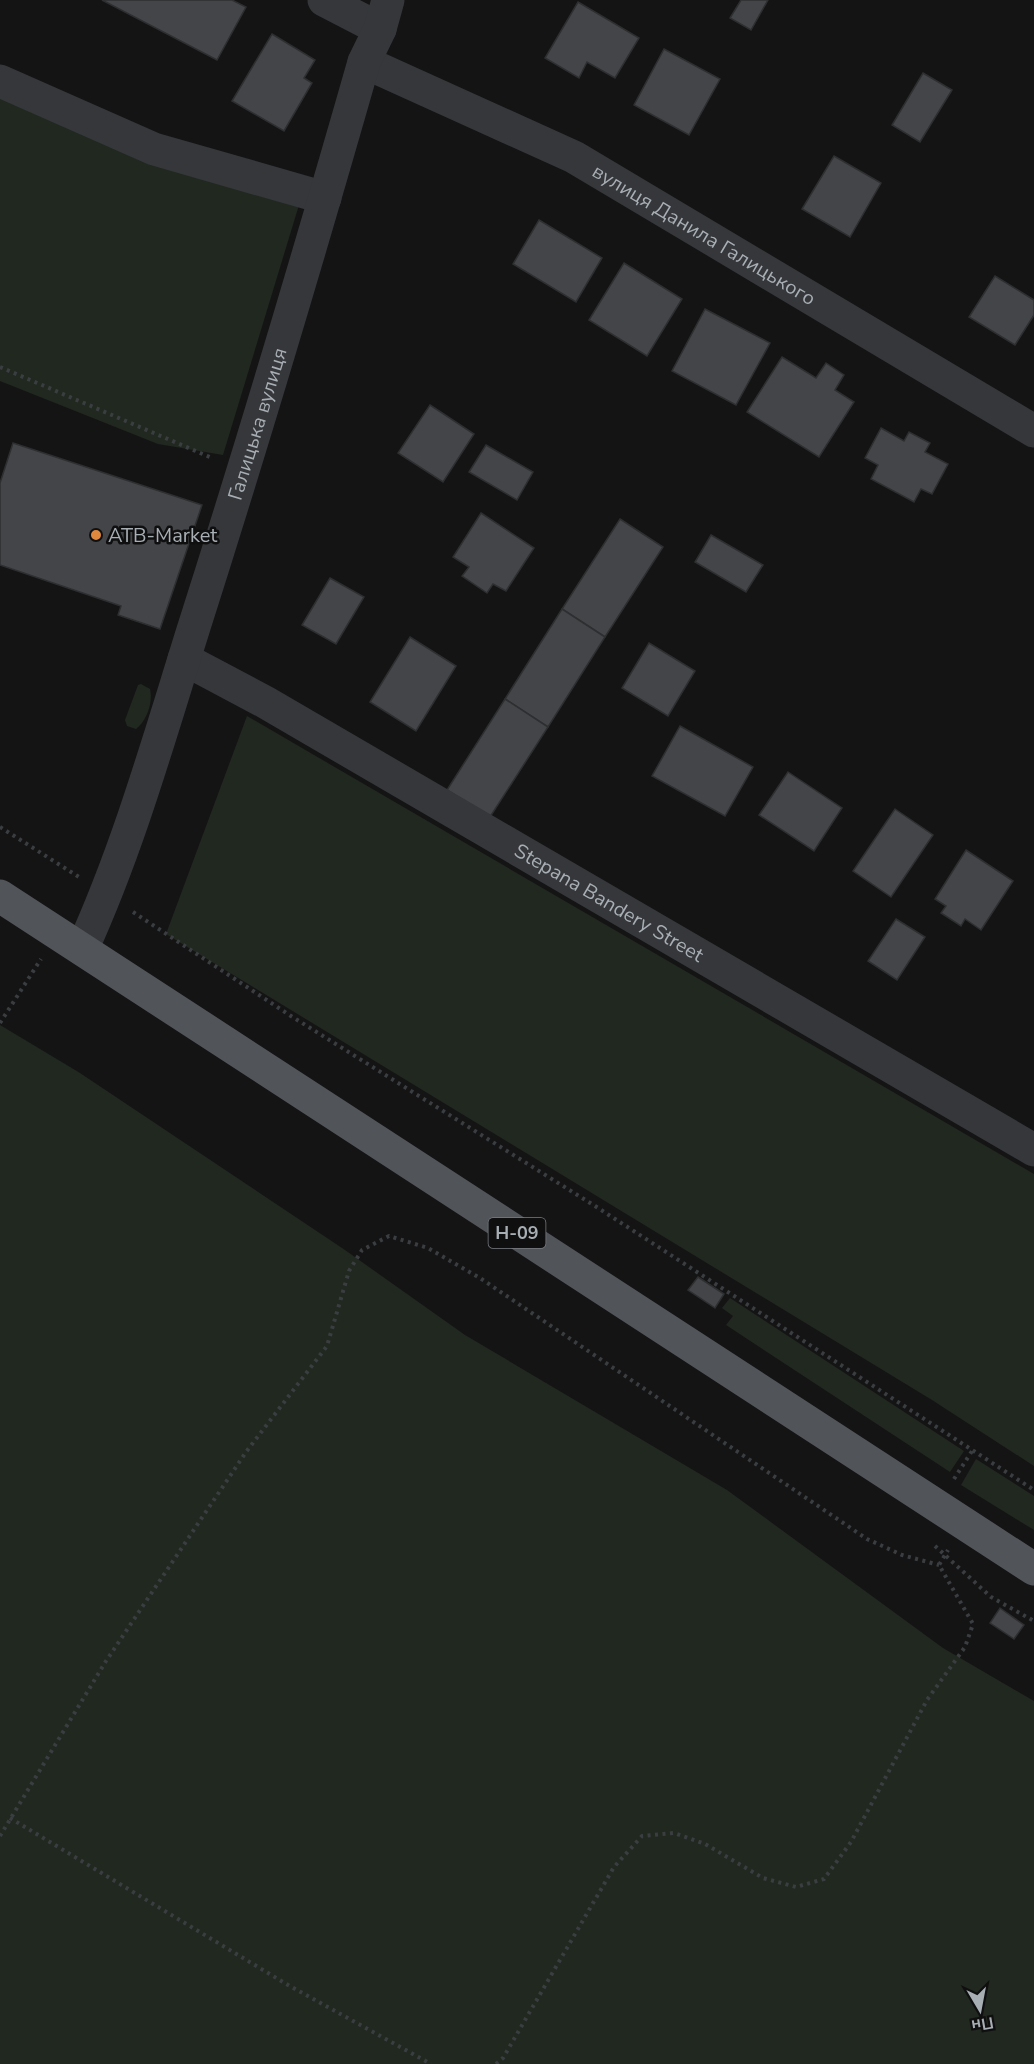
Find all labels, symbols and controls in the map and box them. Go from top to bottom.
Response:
street label: вулиця Данила Галицького [587,157,821,312]
street label: Галицька вулиця [221,344,293,503]
place label: ATB-Market [108,522,218,549]
marker: ATB-Market [89,528,103,542]
street label: Stepana Bandery Street [510,837,710,969]
road number: Н-09 [488,1218,546,1248]
north arrow [950,1980,1010,2040]
text: Пн [970,2011,995,2037]

